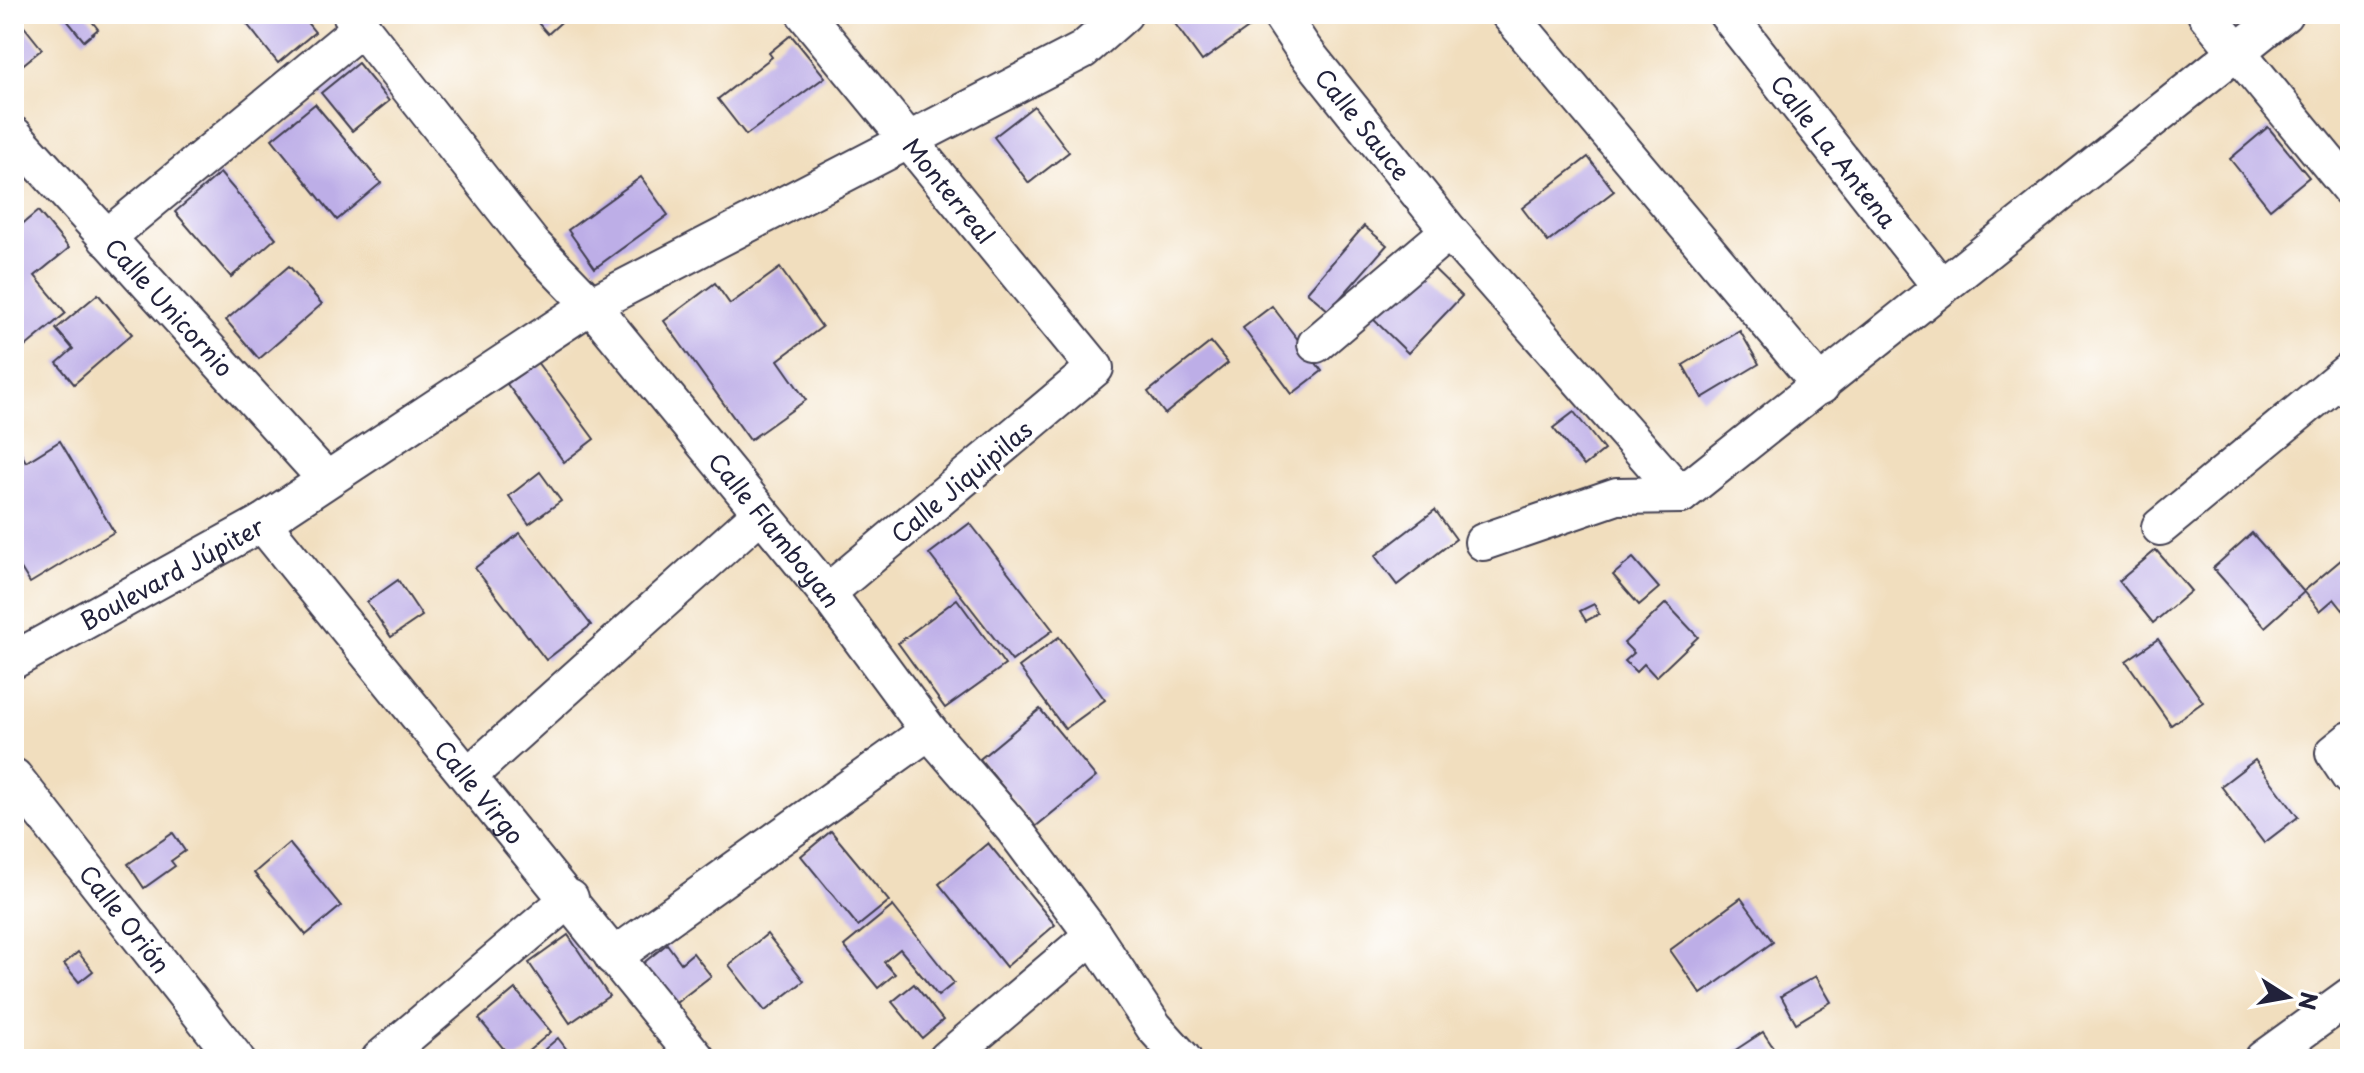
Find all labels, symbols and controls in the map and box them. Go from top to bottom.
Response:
street label: Calle Sauce [1307,60,1419,188]
street label: Calle La Antena [1763,67,1906,235]
street label: Monterreal [895,129,1004,251]
street label: Calle Unicornio [97,229,242,384]
street label: Calle Jiquipilas [882,411,1040,551]
street label: Calle Flamboyan [700,444,850,615]
street label: Boulevard Júpiter [73,507,271,638]
street label: Calle Virgo [427,732,534,852]
street label: Calle Orión [71,856,180,980]
north arrow [2248,957,2328,1037]
text: N [2291,989,2327,1013]

